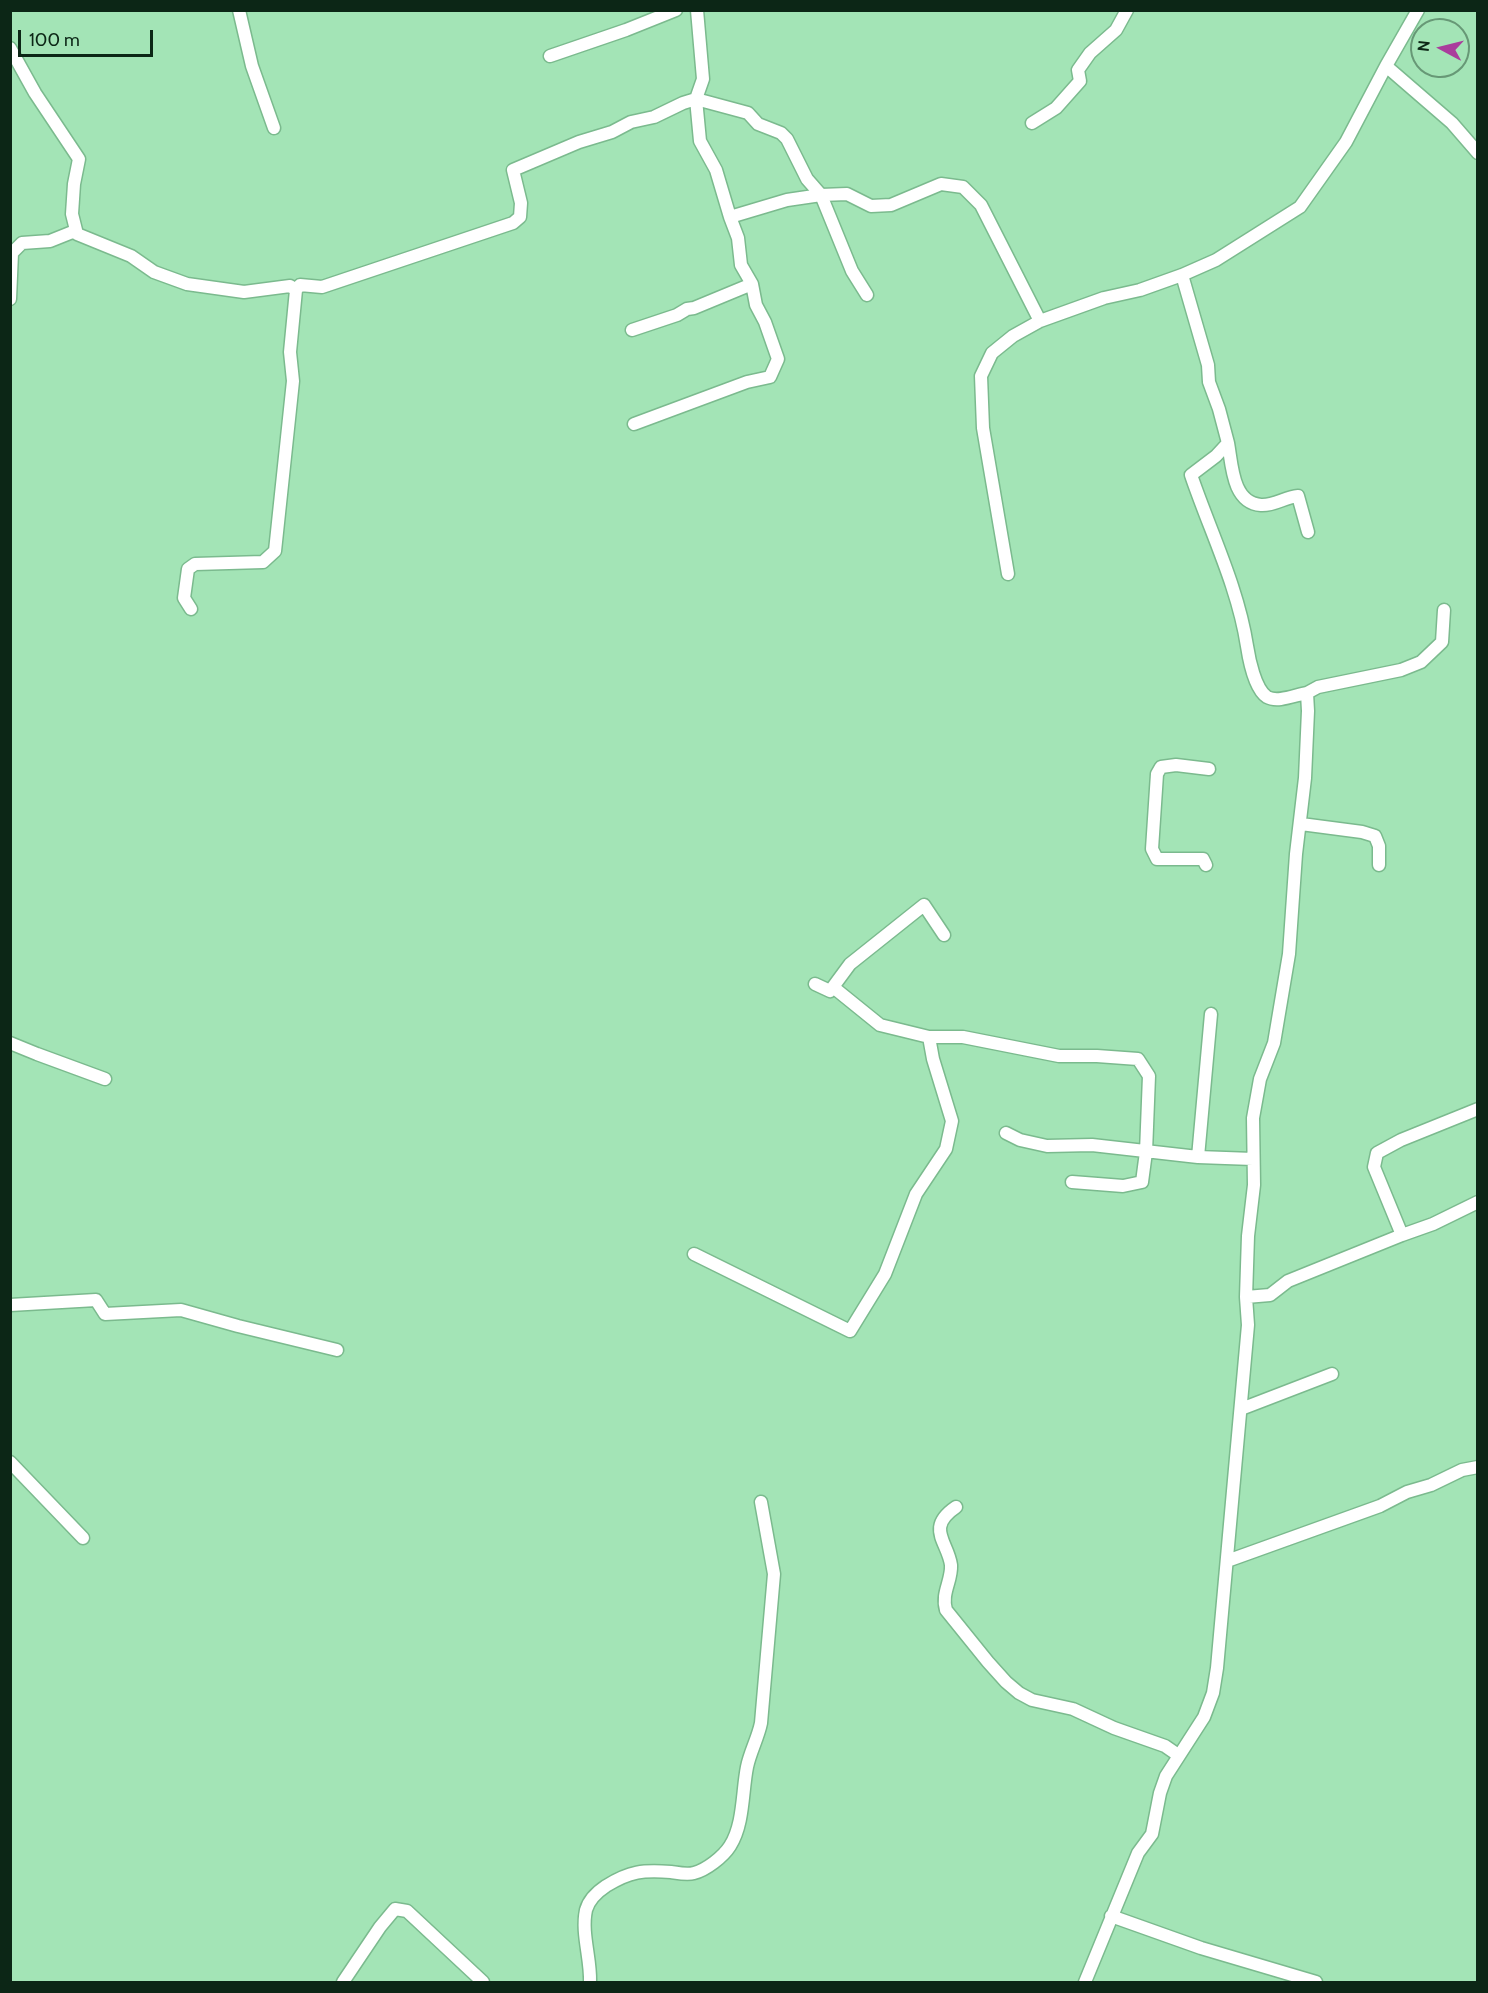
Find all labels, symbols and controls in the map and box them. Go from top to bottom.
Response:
scale bar [21,18,156,56]
north arrow [1410,18,1470,78]
text: 100 m [29,29,80,51]
text: N [1414,39,1434,53]

